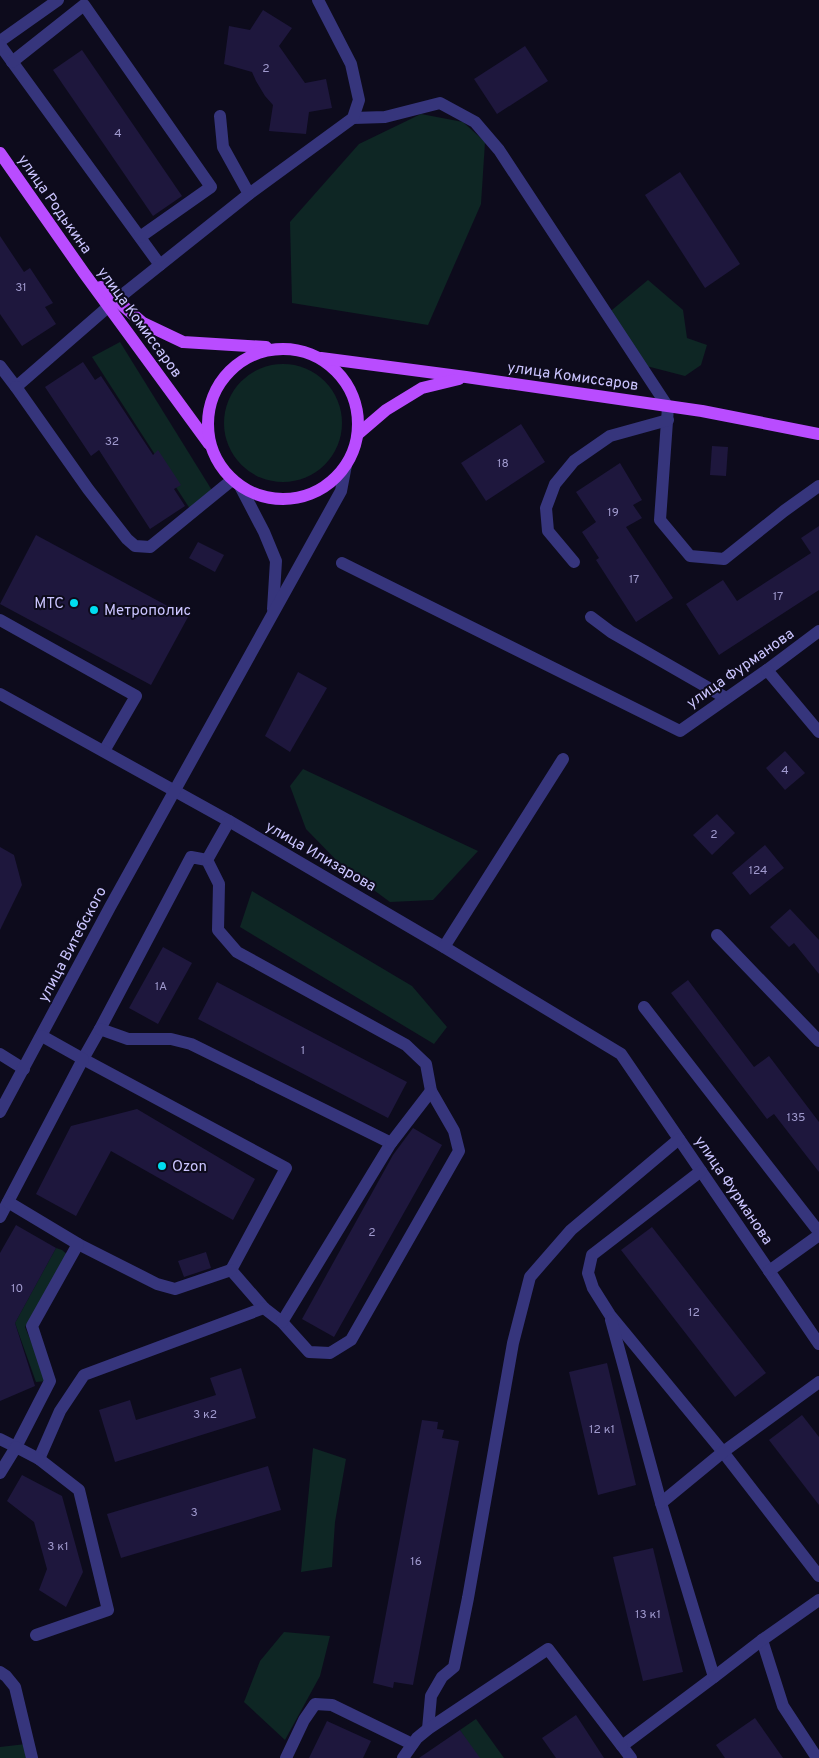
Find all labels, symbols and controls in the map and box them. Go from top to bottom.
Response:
house number: 2 [262,61,270,77]
house number: 4 [114,126,122,142]
street label: улица Родькина [12,152,95,258]
street label: улица Комиссаров [92,264,185,382]
house number: 31 [15,280,27,296]
street label: улица Комиссаров [506,359,640,396]
house number: 32 [105,434,119,450]
house number: 18 [497,456,509,472]
house number: 19 [607,505,619,521]
house number: 17 [629,572,639,588]
house number: 17 [773,589,783,605]
place label: МТС [34,595,64,614]
marker: МТС [68,597,80,609]
place label: Метрополис [104,602,191,621]
marker: Метрополис [88,604,100,616]
street label: улица Фурманова [683,625,798,713]
house number: 4 [781,763,789,779]
street label: улица Илизарова [261,818,379,897]
house number: 2 [710,827,718,843]
house number: 124 [748,863,768,879]
street label: улица Витебского [35,884,112,1006]
house number: 1А [155,979,167,995]
house number: 1 [301,1043,305,1059]
house number: 135 [786,1110,806,1126]
street label: улица Фурманова [689,1133,776,1249]
place label: Ozon [172,1158,207,1177]
marker: Ozon [156,1160,168,1172]
house number: 2 [368,1225,376,1241]
house number: 10 [11,1281,23,1297]
house number: 12 [688,1305,700,1321]
house number: 3 к2 [193,1407,217,1423]
house number: 12 к1 [589,1422,615,1438]
house number: 3 [190,1505,198,1521]
house number: 3 к1 [47,1539,69,1555]
house number: 16 [410,1554,422,1570]
house number: 13 к1 [635,1607,661,1623]

